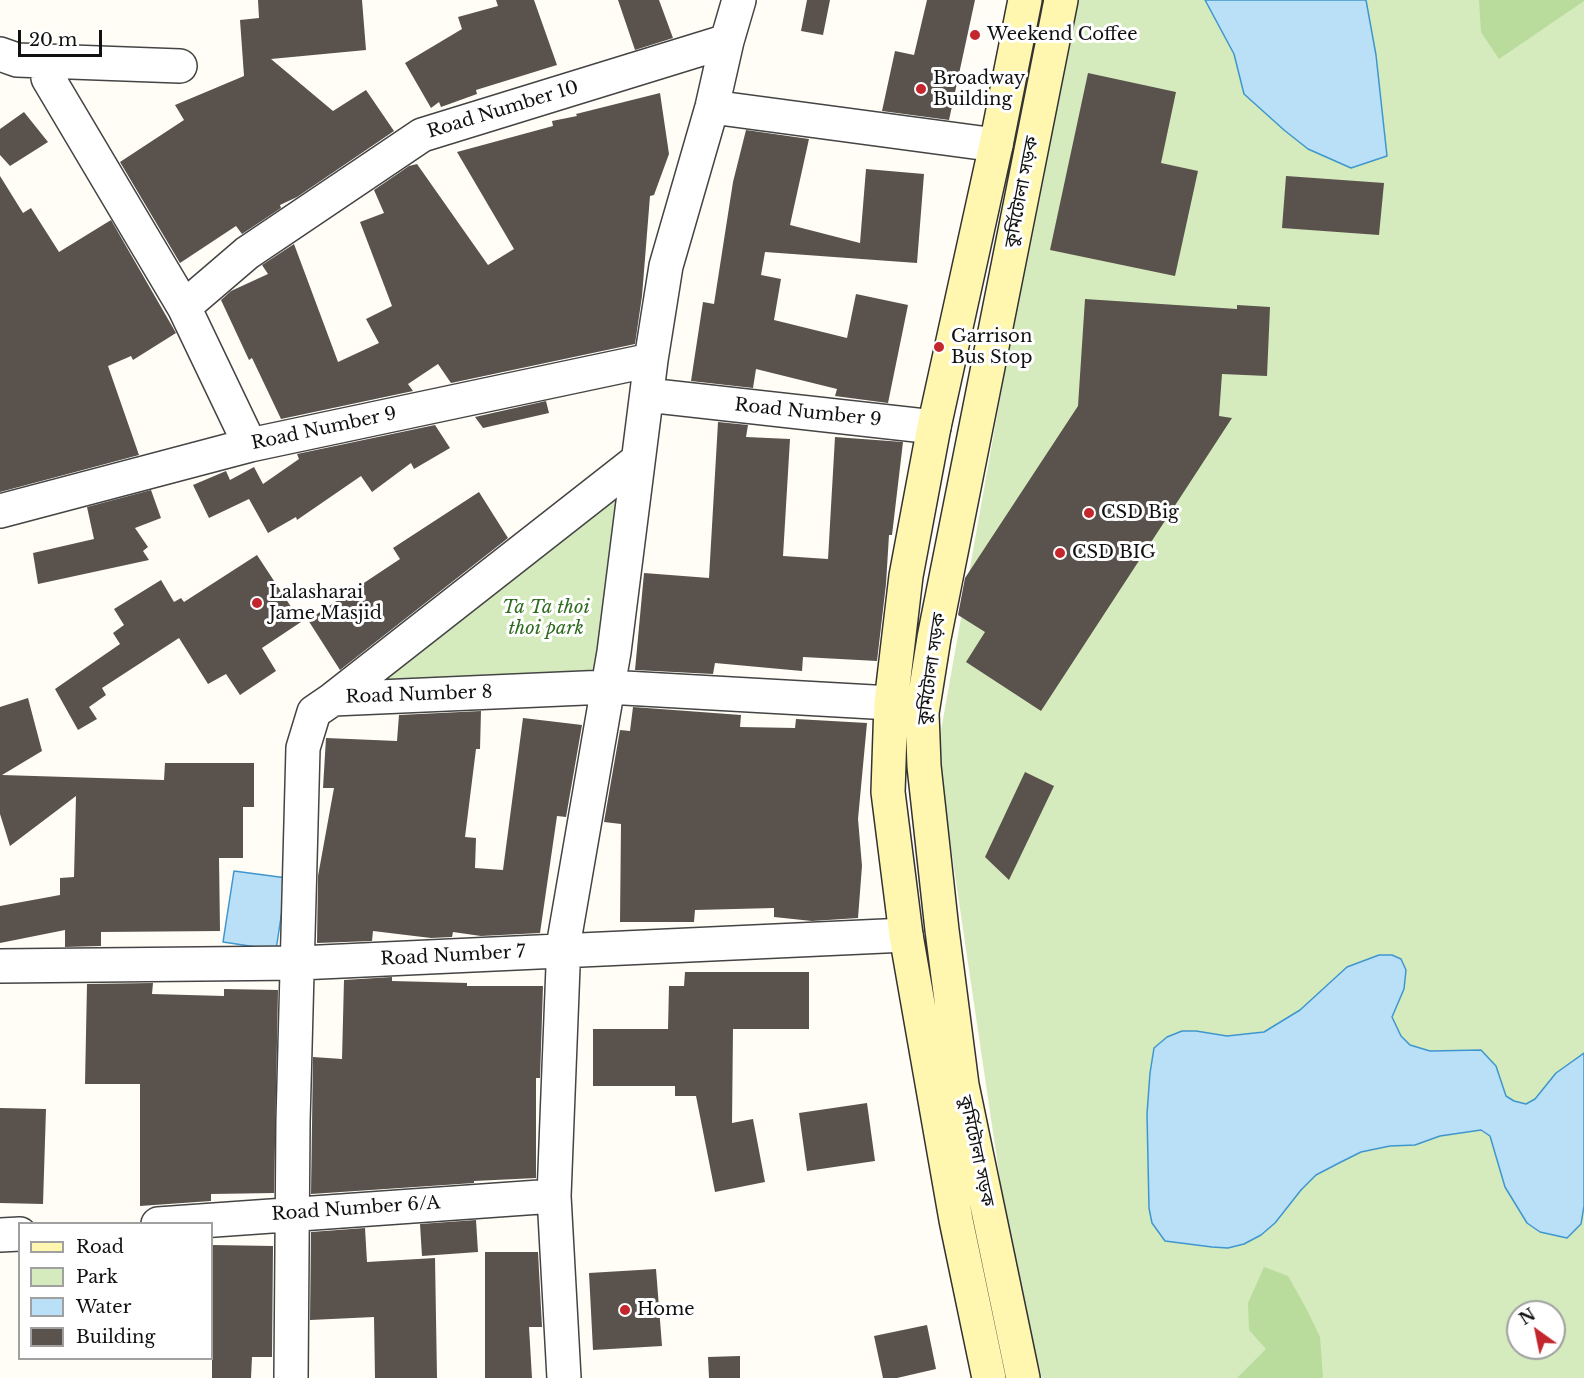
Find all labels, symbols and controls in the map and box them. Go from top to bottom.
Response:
scale bar [21,18,105,56]
place label: Weekend Coffee [987,24,1138,46]
marker: Weekend Coffee [968,28,982,42]
text: 20 m [29,29,77,51]
place label: Broadway Building [933,68,1025,110]
street label: Road Number 10 [425,77,581,143]
marker: Broadway Building [914,82,928,96]
street label: কুর্মিটোলা সড়ক [1001,134,1043,250]
place label: Garrison Bus Stop [951,326,1032,368]
marker: Garrison Bus Stop [932,340,946,354]
street label: Road Number 9 [733,395,883,431]
street label: Road Number 9 [250,403,398,455]
place label: CSD Big [1101,502,1179,524]
marker: CSD Big [1082,506,1096,520]
place label: CSD BIG [1072,542,1156,564]
marker: CSD BIG [1053,546,1067,560]
place label: Lalasharai Jame Masjid [269,582,382,624]
marker: Lalasharai Jame Masjid [250,596,264,610]
park label: Ta Ta thoi thoi park [502,597,590,640]
street label: কুর্মিটোলা সড়ক [913,611,951,727]
street label: Road Number 8 [345,682,493,708]
street label: Road Number 7 [380,941,526,971]
street label: কুর্মিটোলা সড়ক [954,1093,998,1209]
street label: Road Number 6/A [271,1192,441,1226]
legend [18,1222,213,1360]
text: Road [76,1236,124,1258]
text: Park [76,1266,118,1288]
text: Water [76,1296,131,1318]
place label: Home [637,1299,695,1321]
north arrow [1506,1300,1566,1360]
marker: Home [618,1303,632,1317]
text: N [1516,1304,1539,1329]
text: Building [76,1326,155,1348]

